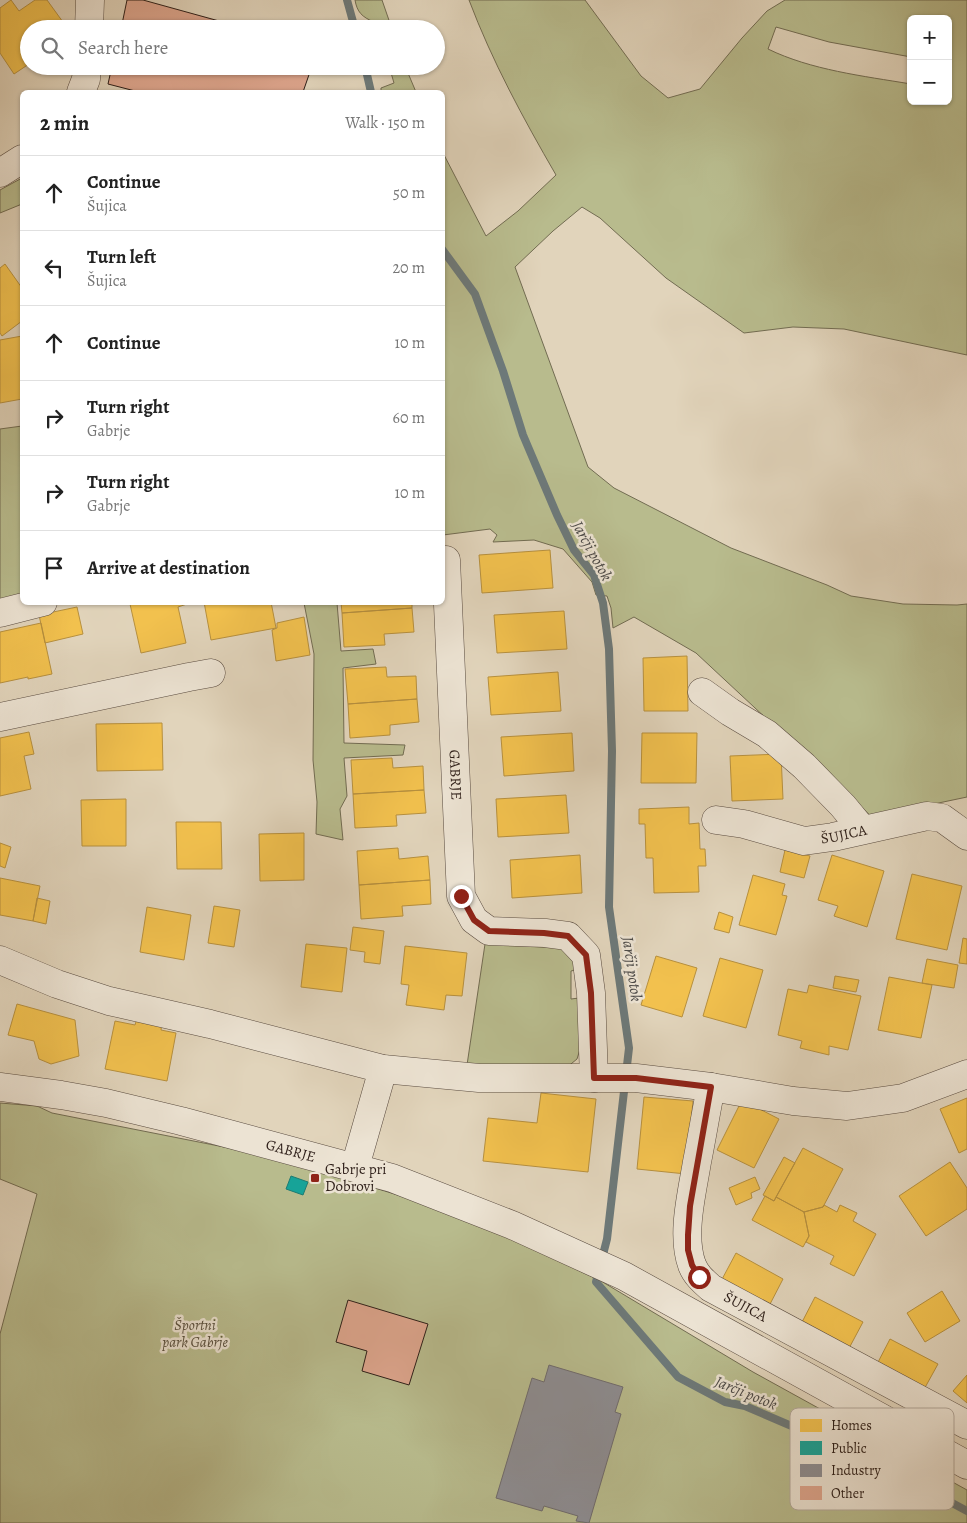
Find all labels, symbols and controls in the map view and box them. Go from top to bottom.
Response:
map controls [907,15,952,105]
button: + [907,15,952,60]
search box [20,20,445,75]
icon: search [38,34,66,62]
text: Search here [78,35,168,61]
button: − [907,60,952,105]
text: 2 min [40,109,89,137]
text: Walk · 150 m [345,112,425,134]
text: Continue [87,169,161,195]
icon: ahead [40,179,68,207]
text: 50 m [393,182,425,204]
text: Šujica [87,195,127,217]
text: Turn left [87,244,156,270]
icon: left [40,254,68,282]
text: 20 m [392,257,425,279]
text: Šujica [87,270,127,292]
icon: ahead [40,329,68,357]
text: Continue [87,330,161,356]
text: 10 m [395,332,425,354]
text: Turn right [87,394,169,420]
icon: right [40,404,68,432]
text: 60 m [393,407,425,429]
text: Gabrje [87,420,130,442]
text: Turn right [87,469,169,495]
icon: right [40,479,68,507]
text: 10 m [395,482,425,504]
text: Gabrje [87,495,130,517]
water label: Jarčji potok [566,516,617,585]
icon: arrive [40,554,68,582]
text: Arrive at destination [87,555,250,581]
street label: GABRJE [444,749,467,800]
street label: ŠUJICA [820,820,869,849]
route end [450,885,473,908]
water label: Jarčji potok [616,934,647,1003]
street label: GABRJE [264,1134,318,1167]
place label: Gabrje pri Dobrovi [325,1159,387,1196]
marker: Gabrje pri Dobrovi [309,1172,321,1184]
route start [688,1266,711,1289]
street label: ŠUJICA [720,1287,771,1326]
park label: Športni park Gabrje [161,1315,228,1352]
water label: Jarčji potok [711,1370,780,1415]
legend [790,1408,954,1510]
text: Homes [831,1416,872,1435]
text: Public [831,1439,867,1458]
text: Industry [831,1461,881,1480]
text: Other [831,1484,865,1503]

